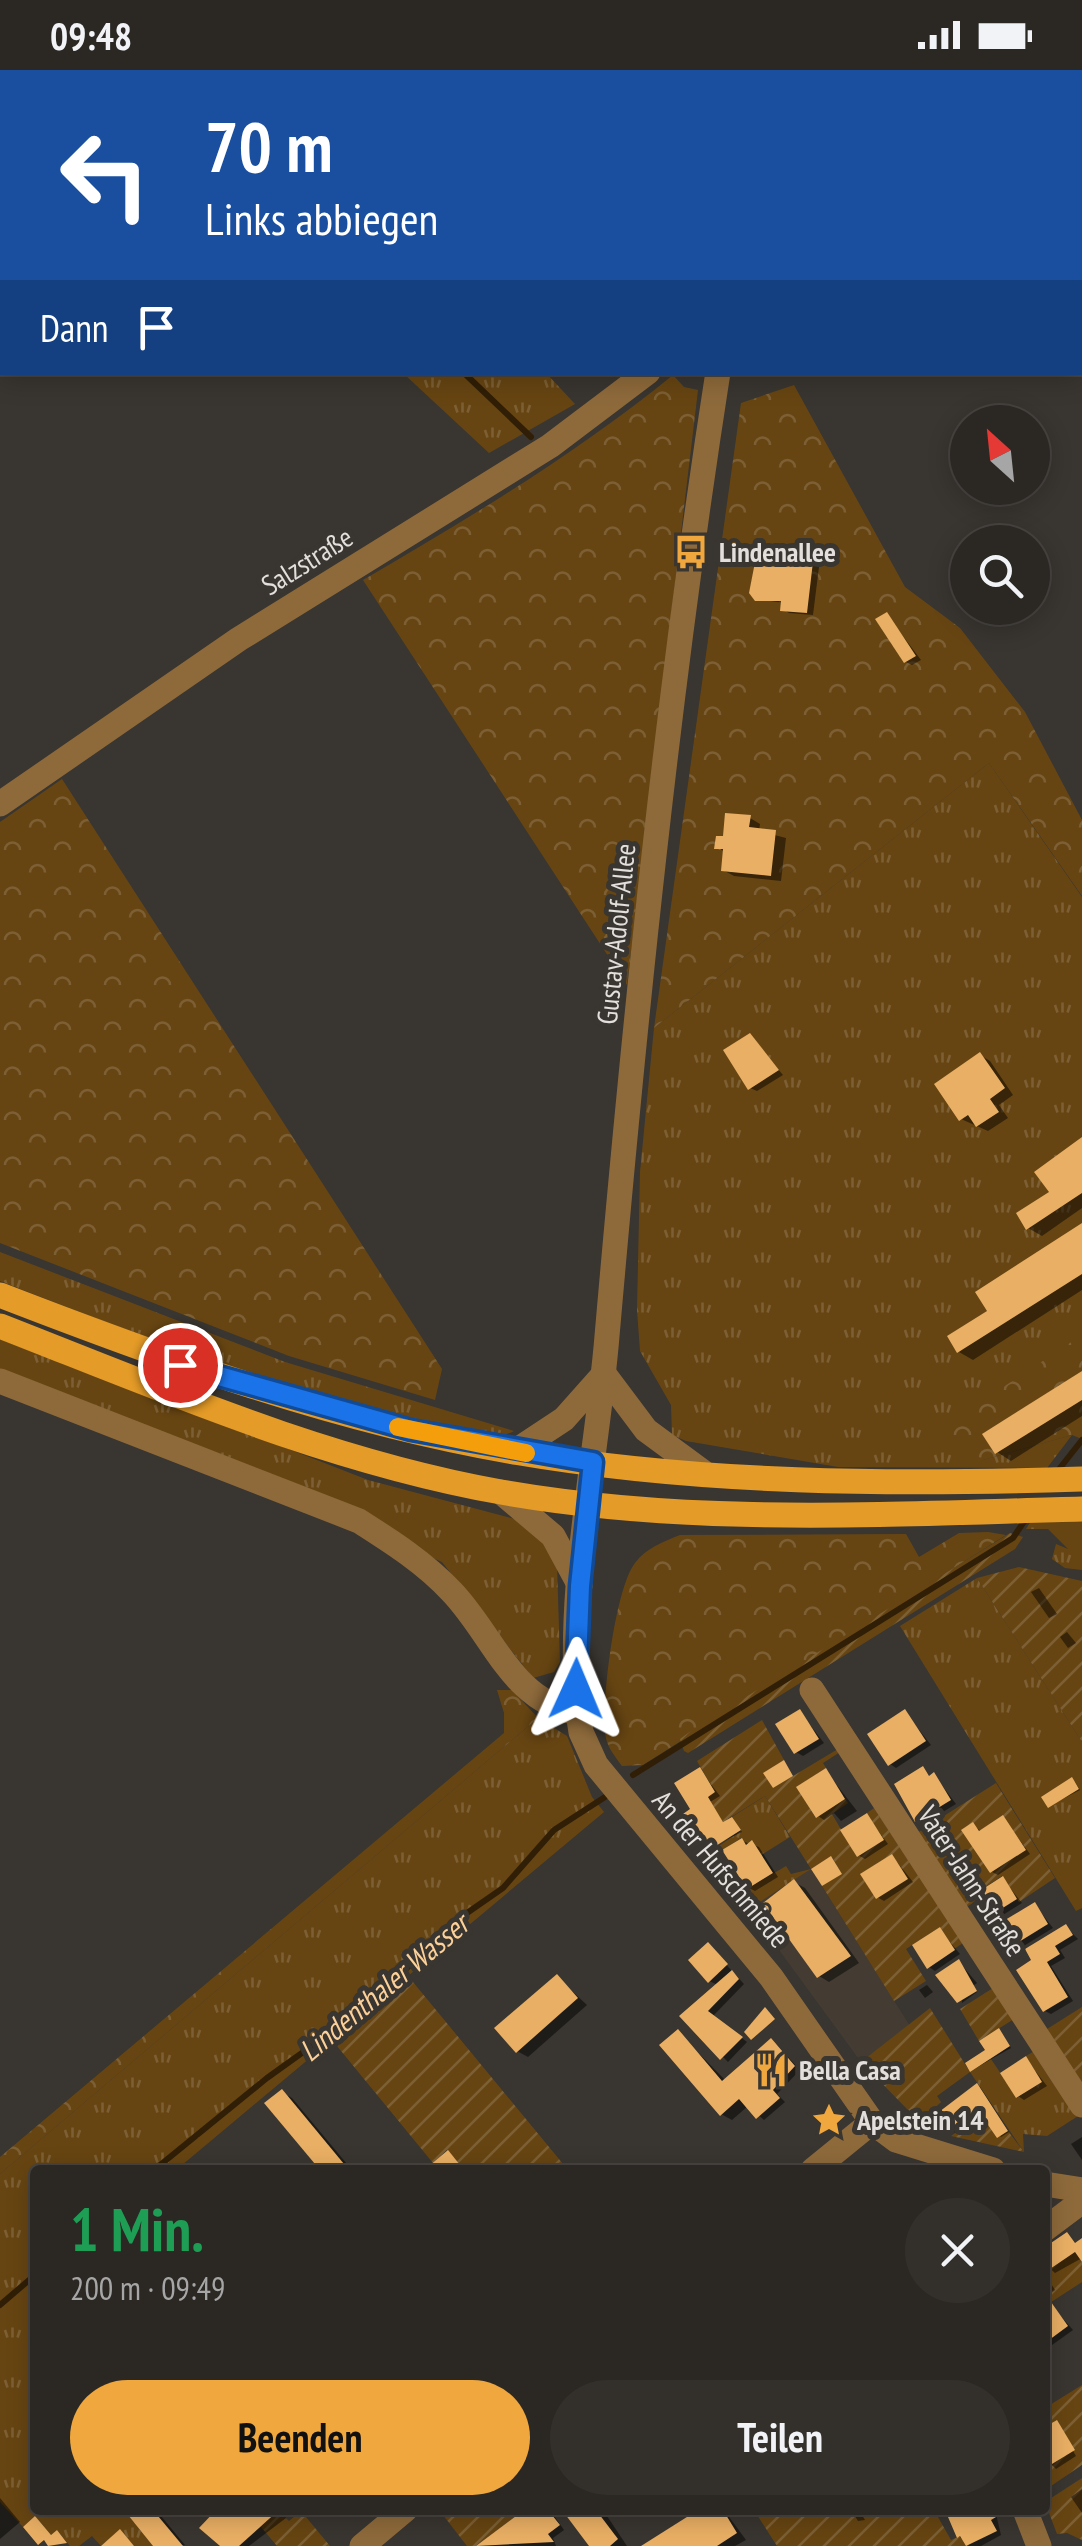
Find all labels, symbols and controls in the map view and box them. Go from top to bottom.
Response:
text: 09:48 [50,11,132,60]
text: 70 m [205,101,333,191]
icon: left [40,110,170,240]
text: Links abbiegen [205,189,438,247]
icon: arrive [129,300,184,355]
text: Dann [40,303,109,352]
north arrow [950,405,1050,505]
map controls [950,405,1050,625]
street label: Salzstraße [254,518,359,603]
button: search [950,525,1050,625]
bus stop icon: Lindenallee [672,533,710,571]
place label: Lindenallee [719,533,836,570]
street label: Gustav-Adolf-Allee [588,842,643,1026]
pin [138,1323,223,1408]
icon: arrive [153,1338,208,1393]
position arrow [524,1637,628,1741]
street label: An der Hufschmiede [645,1782,798,1955]
street label: Vater-Jahn-Straße [909,1798,1035,1963]
water label: Lindenthaler Wasser [290,1902,479,2069]
restaurant icon: Bella Casa [752,2051,790,2089]
place label: Bella Casa [799,2051,901,2088]
place icon: Apelstein 14 [810,2101,848,2139]
place label: Apelstein 14 [856,2101,984,2138]
text: 1 Min. [70,2190,204,2268]
button: close [905,2198,1010,2303]
text: 200 m · 09:49 [70,2267,225,2309]
button: Beenden [70,2380,530,2495]
button: Teilen [550,2380,1010,2495]

